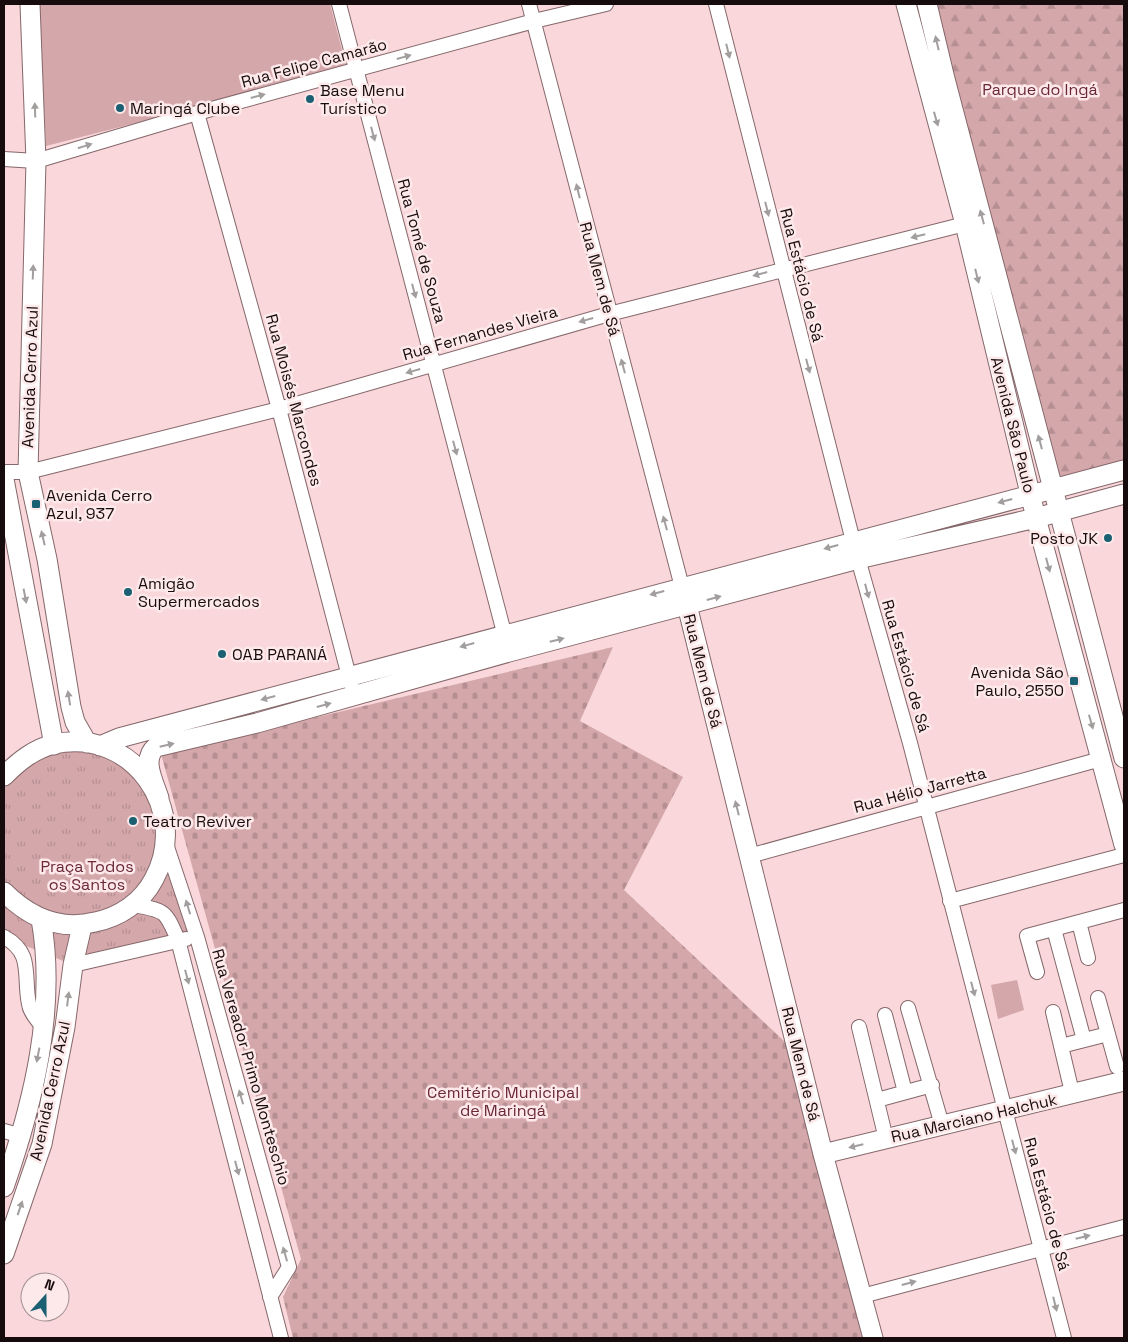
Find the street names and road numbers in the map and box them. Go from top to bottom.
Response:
street label: Rua Felipe Camarão [239,33,389,93]
street label: Rua Tomé de Souza [393,176,451,326]
street label: Rua Estácio de Sá [775,206,829,344]
street label: Rua Mem de Sá [575,220,625,338]
street label: Rua Fernandes Vieira [400,301,560,365]
street label: Avenida Cerro Azul [17,306,43,448]
street label: Rua Moisés Marcondes [261,312,327,488]
street label: Avenida São Paulo [986,355,1040,495]
street label: Rua Estácio de Sá [877,597,935,735]
street label: Rua Mem de Sá [679,612,727,730]
street label: Rua Hélio Jarretta [851,762,989,818]
street label: Rua Vereador Primo Monteschio [207,946,295,1188]
street label: Rua Mem de Sá [777,1005,825,1123]
street label: Avenida Cerro Azul [25,1019,75,1163]
street label: Rua Marciano Halchuk [889,1089,1059,1147]
street label: Rua Estácio de Sá [1019,1135,1075,1273]

